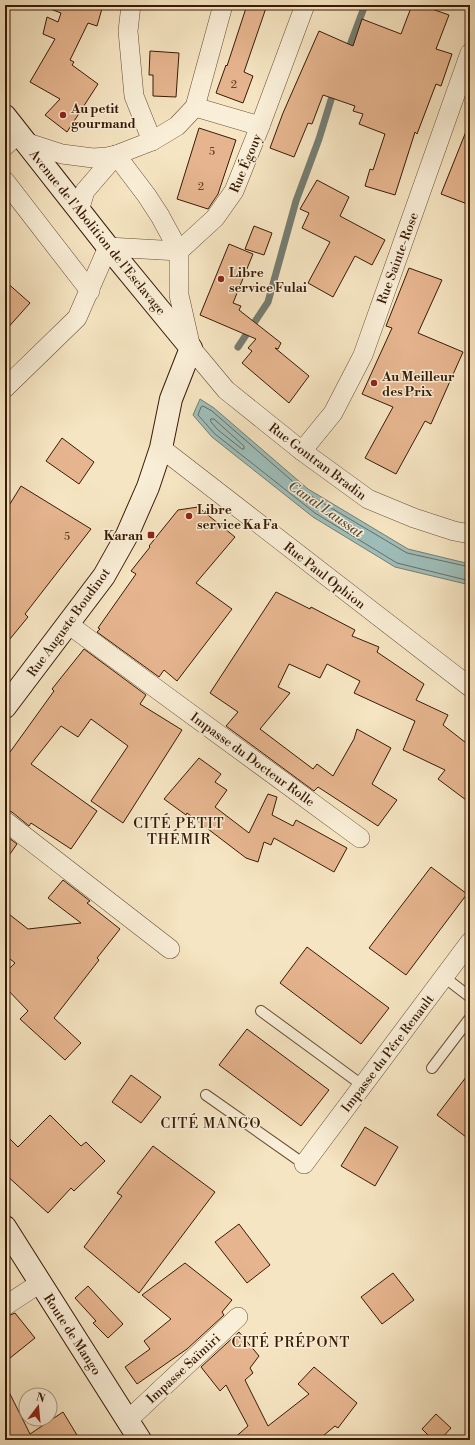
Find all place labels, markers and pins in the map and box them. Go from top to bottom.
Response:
place label: Au petit gourmand [70,101,136,132]
marker: Au petit gourmand [58,110,68,120]
place label: Libre service Fulai [229,265,307,296]
marker: Libre service Fulai [216,274,226,284]
place label: Au Meilleur des Prix [381,369,455,400]
marker: Au Meilleur des Prix [369,378,379,388]
place label: Libre service Ka Fa [197,502,279,533]
marker: Libre service Ka Fa [184,511,194,521]
place label: Karan [104,528,143,544]
marker: Karan [146,530,156,540]

